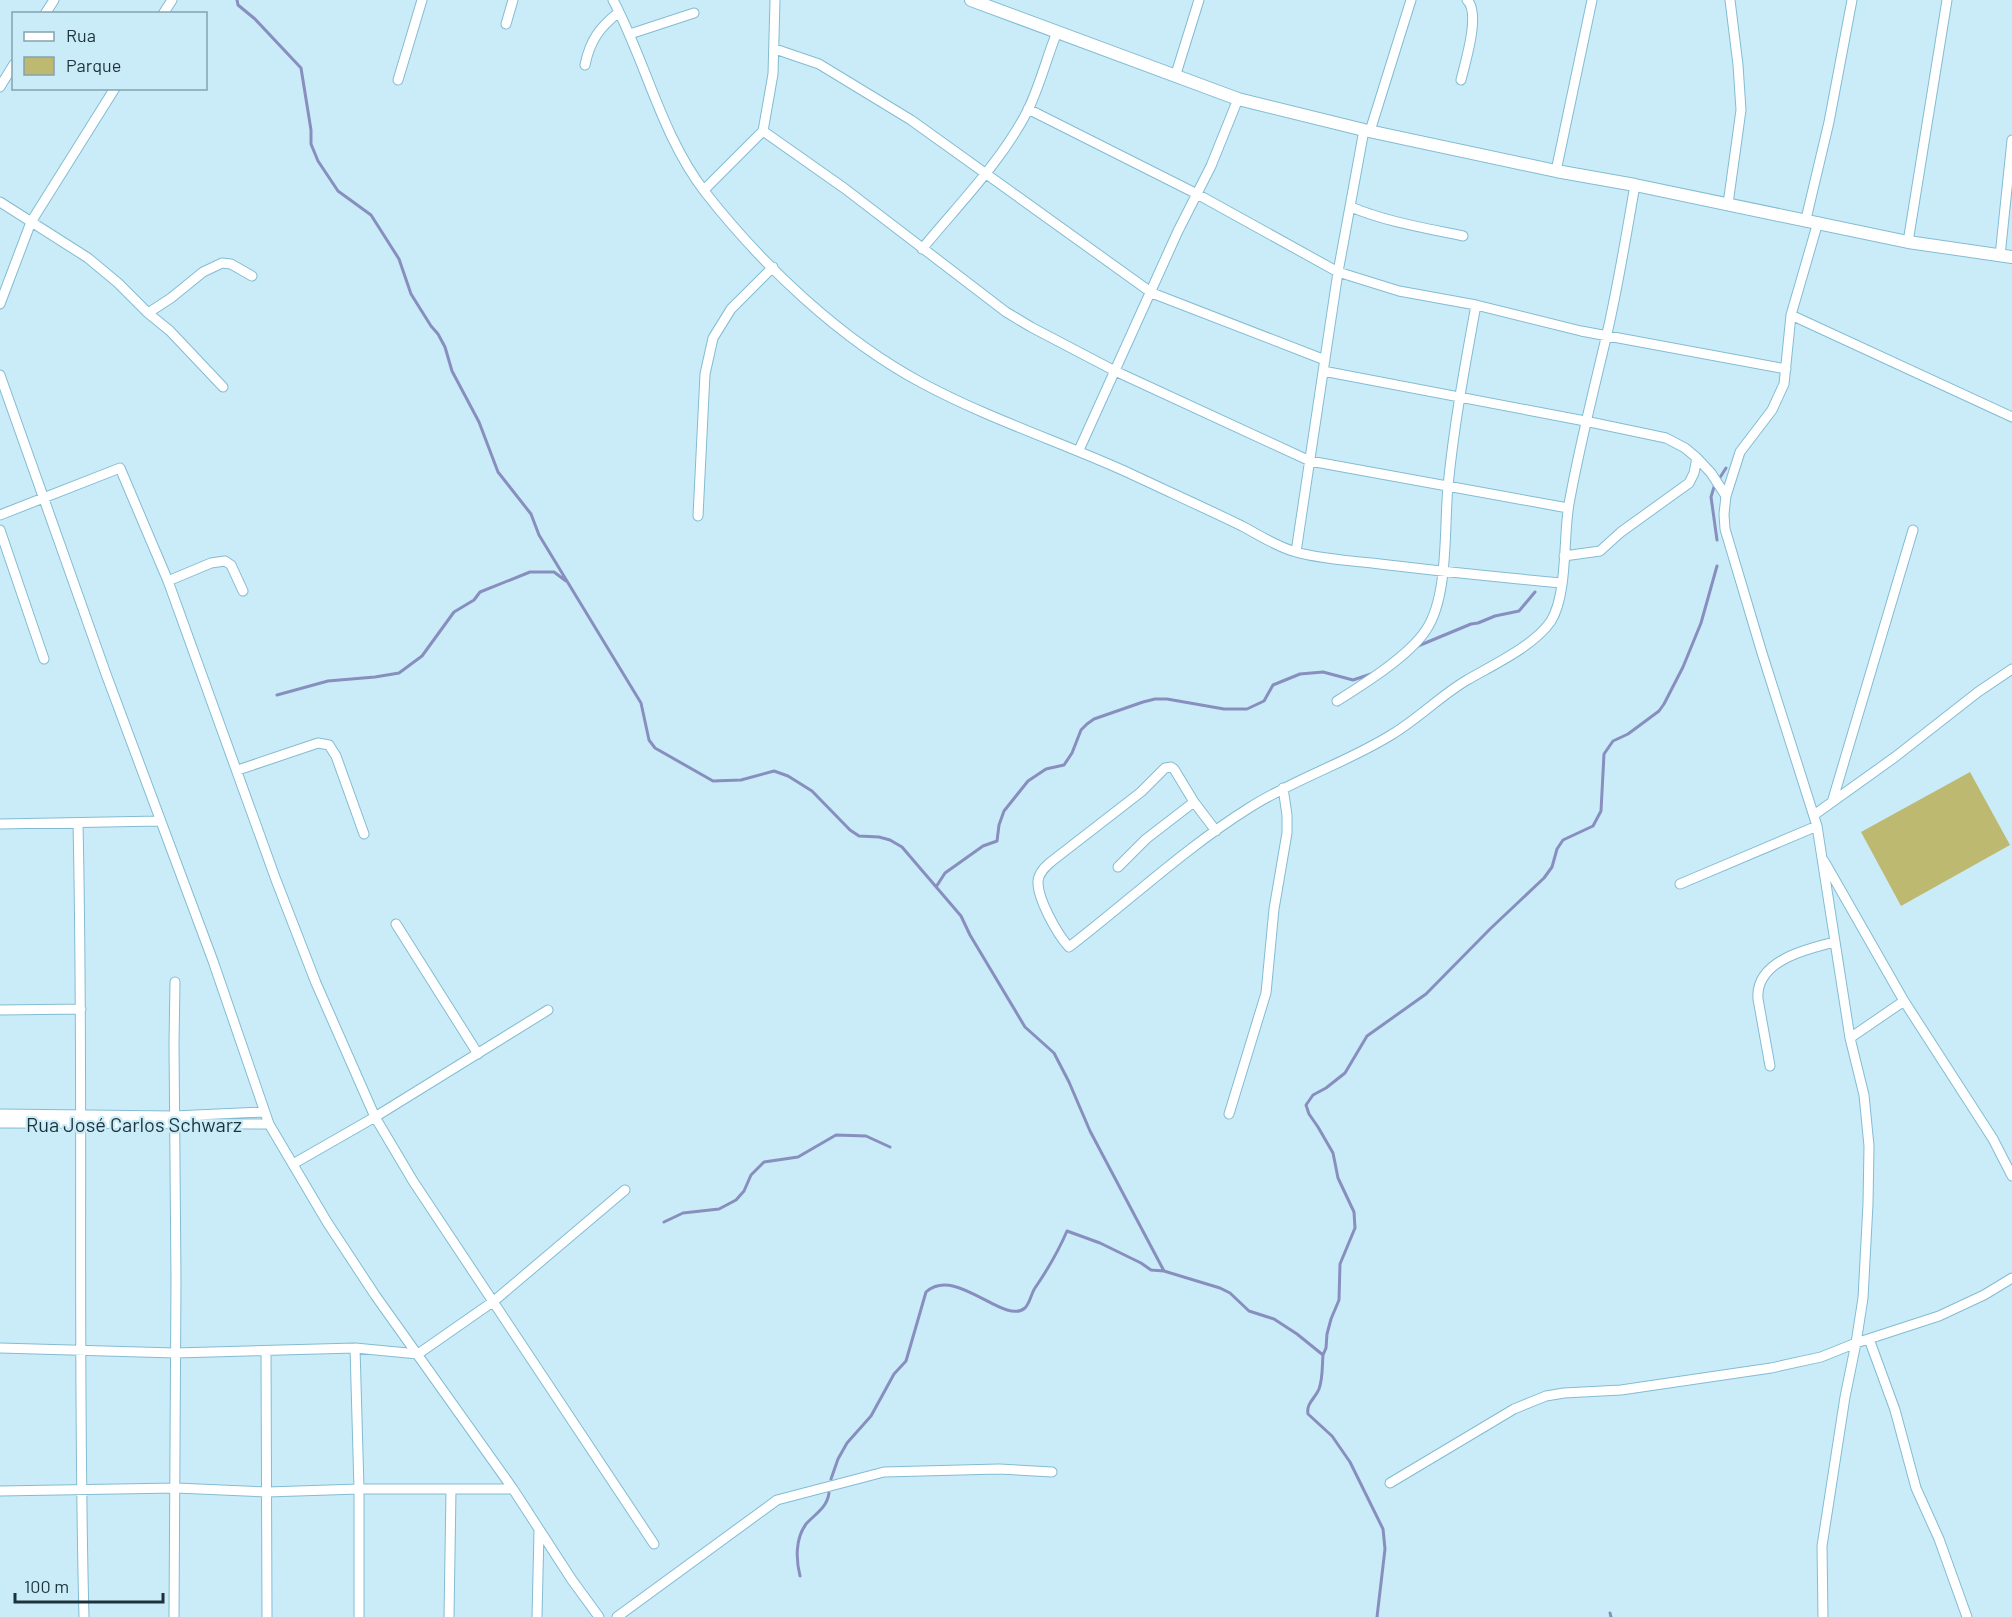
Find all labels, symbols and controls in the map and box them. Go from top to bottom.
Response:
legend [12,12,207,90]
text: Rua [66,24,96,46]
text: Parque [66,54,121,76]
street label: Rua José Carlos Schwarz [26,1112,242,1136]
scale bar [15,1566,164,1604]
text: 100 m [24,1575,69,1597]

